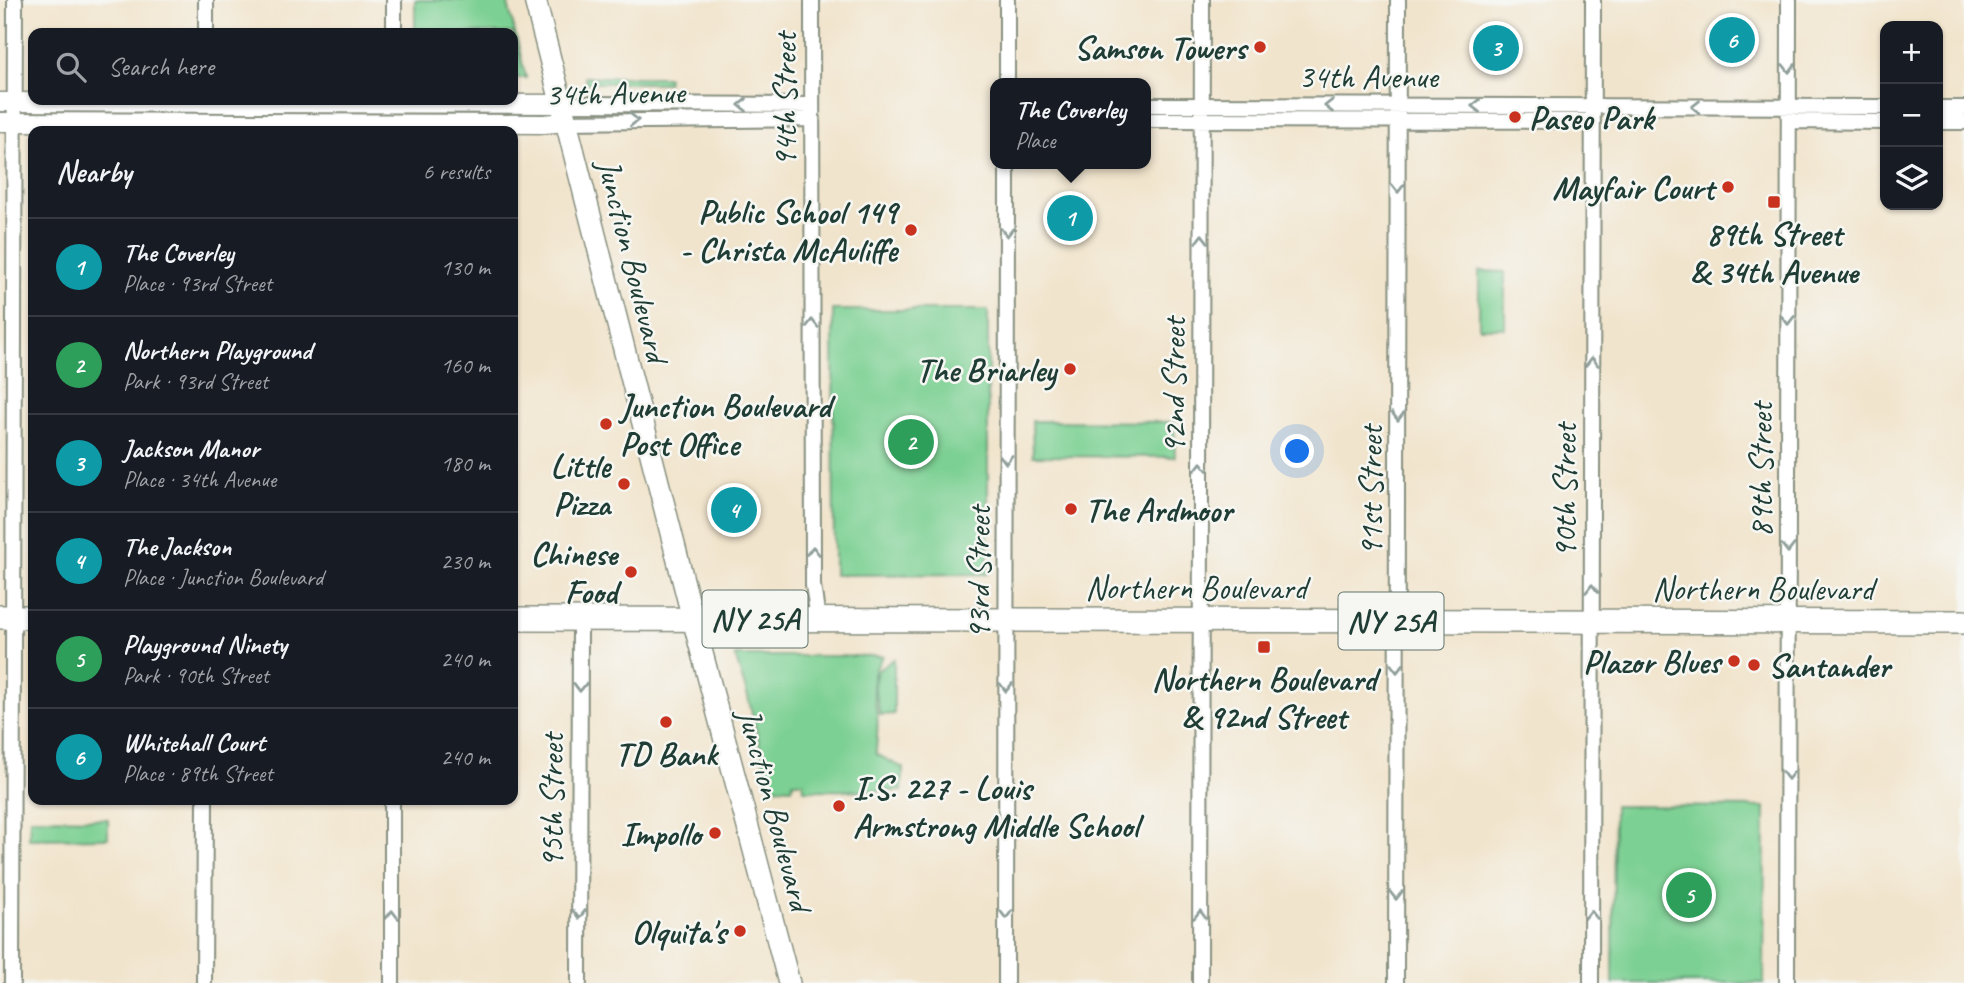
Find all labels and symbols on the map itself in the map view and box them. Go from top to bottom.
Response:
pin: 6 [1709,14,1755,66]
pin: 3 [1473,22,1519,74]
place label: Samson Towers [1074,27,1249,69]
street label: 94th Street [764,30,806,167]
marker: Samson Towers [1252,39,1268,55]
street label: 34th Avenue [1298,56,1440,98]
one-way arrow [1781,63,1797,74]
street label: 34th Avenue [545,71,687,115]
one-way arrow [737,97,748,113]
place label: Paseo Park [1529,97,1656,139]
one-way arrow [1323,98,1334,114]
one-way arrow [1470,98,1481,114]
one-way arrow [1690,99,1701,115]
marker: Paseo Park [1507,109,1523,125]
one-way arrow [629,112,640,128]
street label: Junction Boulevard [587,153,680,371]
place label: Mayfair Court [1552,167,1718,209]
marker: Mayfair Court [1720,179,1736,195]
one-way arrow [1390,184,1406,194]
place label: Public School 149 - Christa McAuliffe [680,191,901,271]
pin: 1 [1047,192,1093,244]
marker: 89th Street & 34th Avenue [1766,194,1782,210]
place label: 89th Street & 34th Avenue [1690,213,1861,293]
marker: Public School 149 - Christa McAuliffe [903,222,919,238]
one-way arrow [999,227,1014,238]
one-way arrow [1194,234,1210,244]
street label: 92nd Street [1153,315,1195,454]
one-way arrow [1780,315,1796,326]
one-way arrow [804,318,820,328]
place label: The Briarley [916,349,1059,391]
one-way arrow [1584,356,1600,367]
marker: The Briarley [1062,361,1078,377]
place label: Junction Boulevard Post Office [618,385,836,465]
street label: 89th Street [1740,400,1782,537]
one-way arrow [1390,411,1406,422]
marker: Junction Boulevard Post Office [598,416,614,432]
pin: 2 [888,416,934,468]
street label: 90th Street [1544,421,1586,558]
street label: 91st Street [1350,422,1392,557]
your location [1280,434,1314,468]
place label: Little Pizza [550,445,613,525]
one-way arrow [998,455,1014,465]
one-way arrow [1193,461,1209,472]
marker: Little Pizza [616,476,632,492]
pin: 4 [711,484,757,536]
place label: The Ardmoor [1085,489,1235,531]
marker: The Ardmoor [1063,501,1079,517]
street label: 93rd Street [958,503,1000,640]
place label: Chinese Food [530,533,623,613]
one-way arrow [1780,543,1796,553]
one-way arrow [805,545,821,556]
marker: Chinese Food [623,564,639,580]
street label: Northern Boulevard [1085,567,1312,609]
street label: Northern Boulevard [1652,568,1879,610]
one-way arrow [1584,584,1600,594]
road number: NY 25A [702,590,808,648]
road number: NY 25A [1338,592,1444,650]
marker: Northern Boulevard & 92nd Street [1256,639,1272,655]
place label: Plazor Blues [1583,641,1723,683]
place label: Santander [1768,645,1893,687]
marker: Plazor Blues [1726,653,1742,669]
marker: Santander [1746,657,1762,673]
place label: Northern Boulevard & 92nd Street [1152,658,1382,738]
one-way arrow [1389,663,1405,674]
one-way arrow [572,682,588,693]
one-way arrow [998,682,1014,693]
street label: Junction Boulevard [727,702,823,920]
marker: TD Bank [658,714,674,730]
street label: 95th Street [531,731,573,868]
place label: TD Bank [615,733,720,775]
place label: I.S. 227 - Louis Armstrong Middle School [853,767,1144,847]
one-way arrow [1780,770,1796,781]
marker: I.S. 227 - Louis Armstrong Middle School [831,798,847,814]
place label: Impollo [621,813,704,855]
marker: Impollo [707,825,723,841]
pin: 5 [1666,869,1712,921]
one-way arrow [1388,891,1404,901]
one-way arrow [384,909,400,920]
one-way arrow [1192,909,1208,920]
one-way arrow [1583,909,1599,920]
one-way arrow [571,910,587,920]
one-way arrow [998,910,1014,920]
place label: Olquita's [632,911,729,953]
marker: Olquita's [732,923,748,939]

